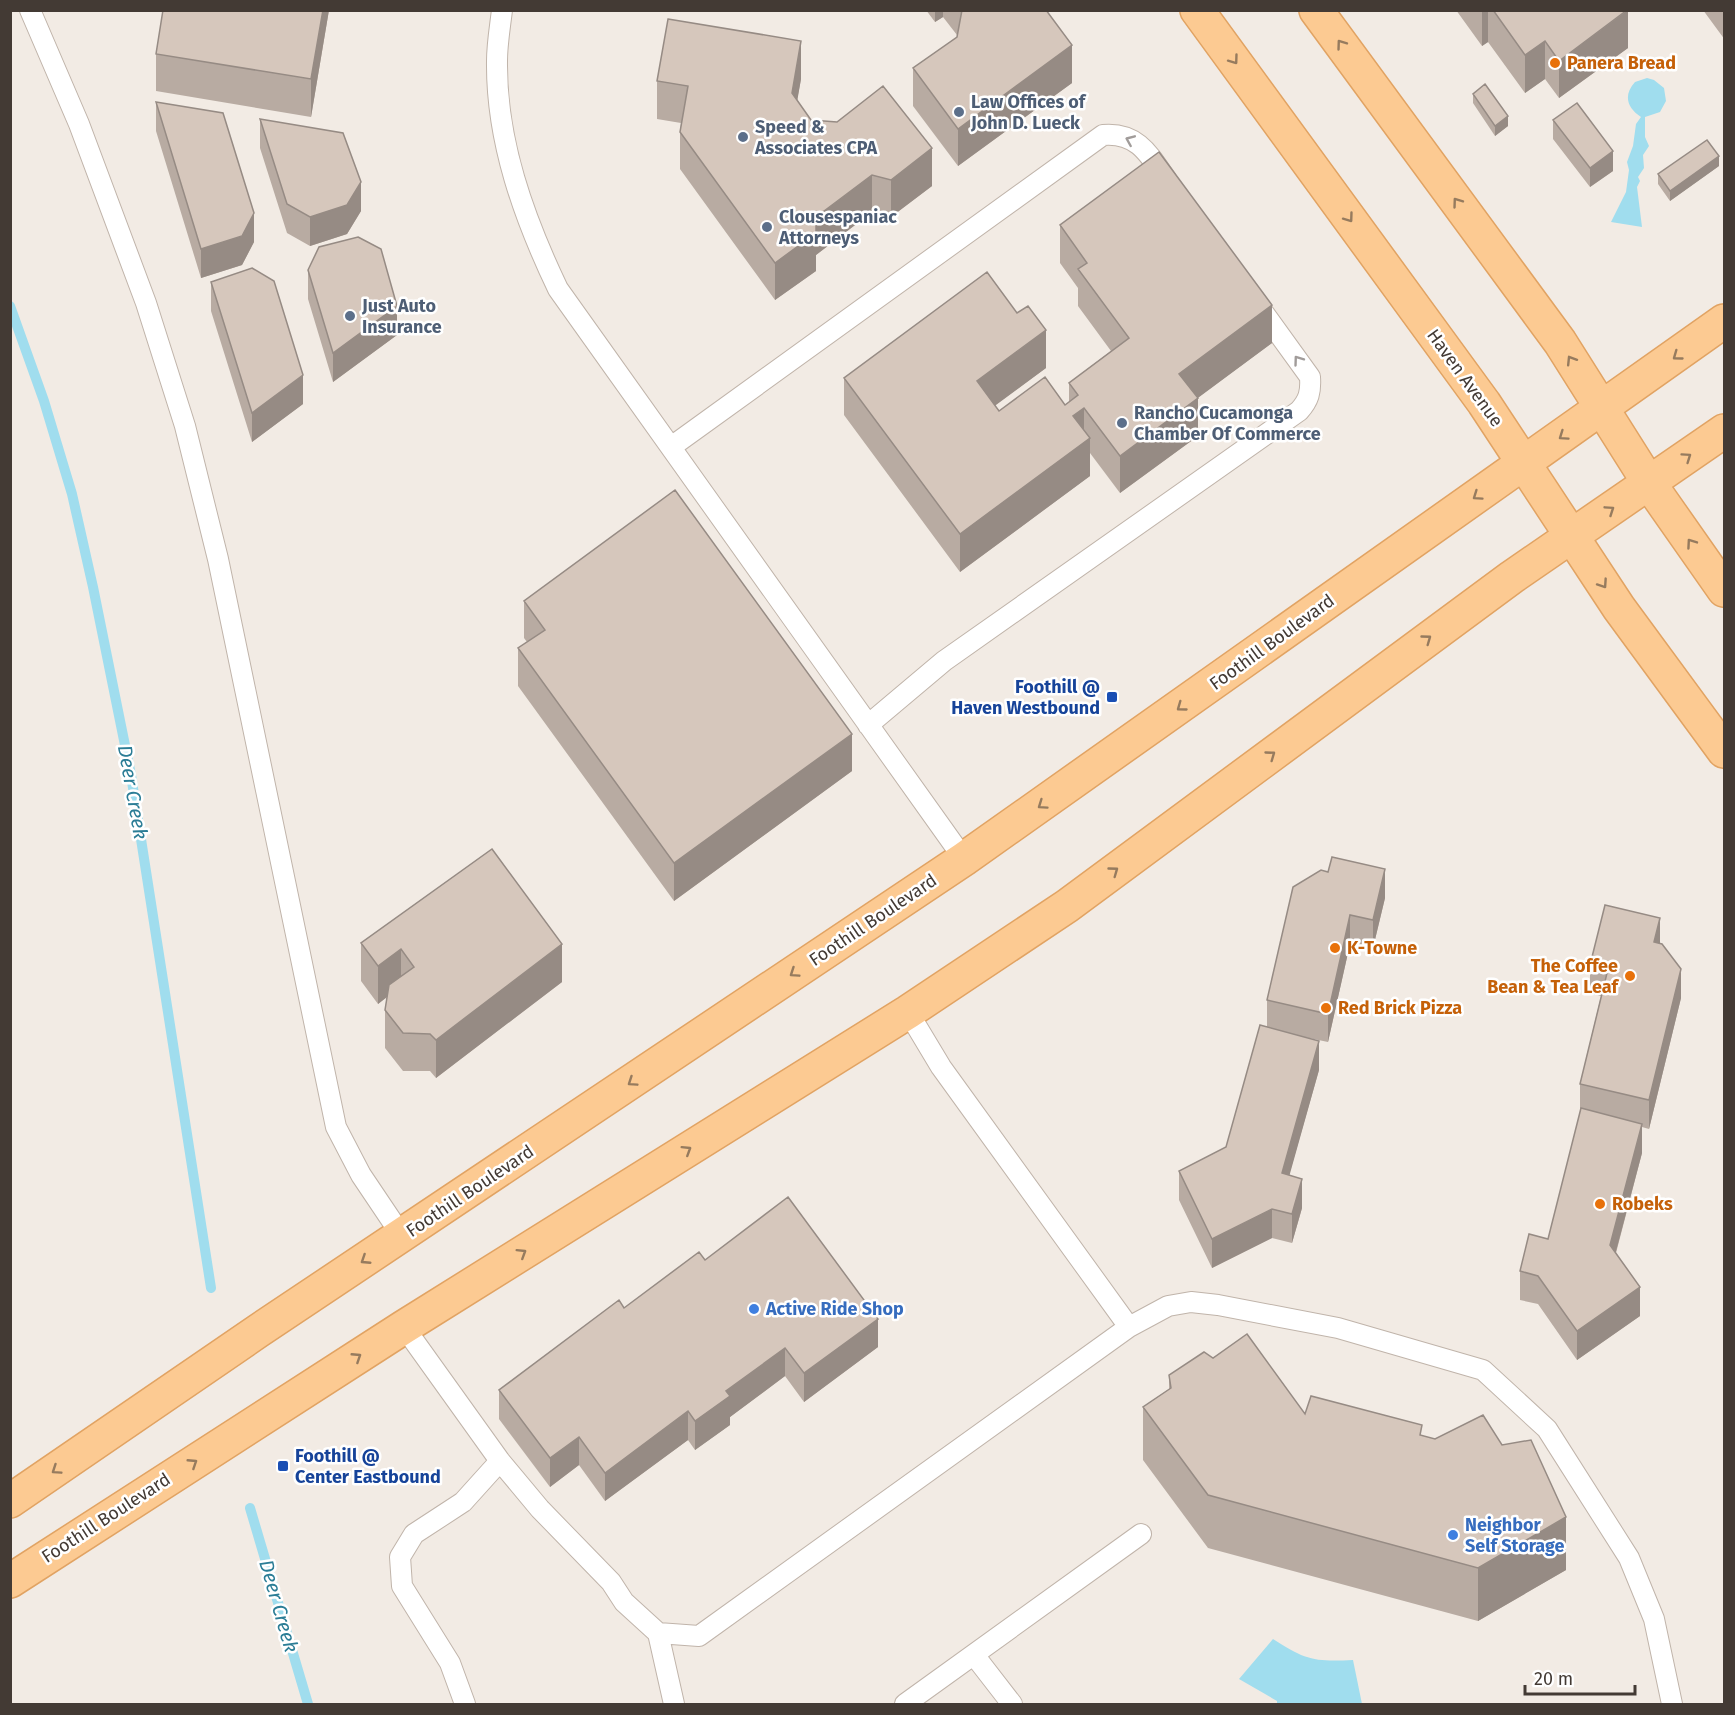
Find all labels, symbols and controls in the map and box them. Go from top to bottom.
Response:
one-way arrow [1337,40,1348,51]
place label: Panera Bread [1567,52,1676,74]
one-way arrow [1227,54,1238,65]
marker: Panera Bread [1548,56,1562,70]
place label: Law Offices of John D. Lueck [970,91,1087,134]
marker: Law Offices of John D. Lueck [952,105,966,119]
place label: Speed & Associates CPA [754,116,878,159]
marker: Speed & Associates CPA [736,130,750,144]
one-way arrow [1126,135,1137,147]
one-way arrow [1453,197,1464,208]
place label: Clousespaniac Attorneys [778,206,897,249]
one-way arrow [1342,211,1353,222]
marker: Clousespaniac Attorneys [760,220,774,234]
place label: Just Auto Insurance [361,295,442,338]
marker: Just Auto Insurance [343,309,357,323]
street label: Haven Avenue [1422,325,1508,431]
one-way arrow [1673,349,1684,360]
one-way arrow [1294,356,1305,367]
one-way arrow [1566,356,1578,366]
place label: Rancho Cucamonga Chamber Of Commerce [1134,402,1321,445]
marker: Rancho Cucamonga Chamber Of Commerce [1115,416,1129,430]
one-way arrow [1559,429,1570,440]
one-way arrow [1680,453,1691,464]
one-way arrow [1472,489,1483,500]
one-way arrow [1604,505,1614,517]
one-way arrow [1687,538,1698,549]
one-way arrow [1596,578,1607,589]
street label: Foothill Boulevard [1205,589,1339,695]
one-way arrow [1421,636,1432,647]
place label: Foothill @ Haven Westbound [951,676,1100,719]
marker: Foothill @ Haven Westbound [1105,690,1119,704]
one-way arrow [1177,700,1188,711]
water label: Deer Creek [113,743,153,841]
one-way arrow [1264,751,1275,762]
one-way arrow [1038,798,1049,809]
one-way arrow [1107,867,1118,878]
street label: Foothill Boulevard [805,869,941,971]
place label: K-Towne [1347,937,1417,959]
marker: K-Towne [1328,941,1342,955]
place label: The Coffee Bean & Tea Leaf [1487,955,1620,998]
one-way arrow [790,966,801,977]
marker: The Coffee Bean & Tea Leaf [1623,969,1637,983]
place label: Red Brick Pizza [1338,997,1462,1019]
marker: Red Brick Pizza [1319,1001,1333,1015]
one-way arrow [628,1075,639,1086]
street label: Foothill Boulevard [402,1140,538,1242]
one-way arrow [680,1146,691,1157]
place label: Robeks [1612,1193,1673,1215]
marker: Robeks [1593,1197,1607,1211]
one-way arrow [516,1249,526,1261]
one-way arrow [361,1253,372,1264]
place label: Active Ride Shop [765,1298,904,1320]
marker: Active Ride Shop [747,1302,761,1316]
one-way arrow [350,1353,361,1364]
place label: Foothill @ Center Eastbound [295,1445,441,1488]
one-way arrow [186,1459,197,1470]
marker: Foothill @ Center Eastbound [276,1459,290,1473]
one-way arrow [52,1463,62,1475]
street label: Foothill Boulevard [38,1468,174,1568]
place label: Neighbor Self Storage [1465,1514,1564,1557]
marker: Neighbor Self Storage [1446,1528,1460,1542]
water label: Deer Creek [254,1557,304,1655]
scale bar [1525,1658,1634,1696]
text: 20 m [1534,1668,1573,1690]

